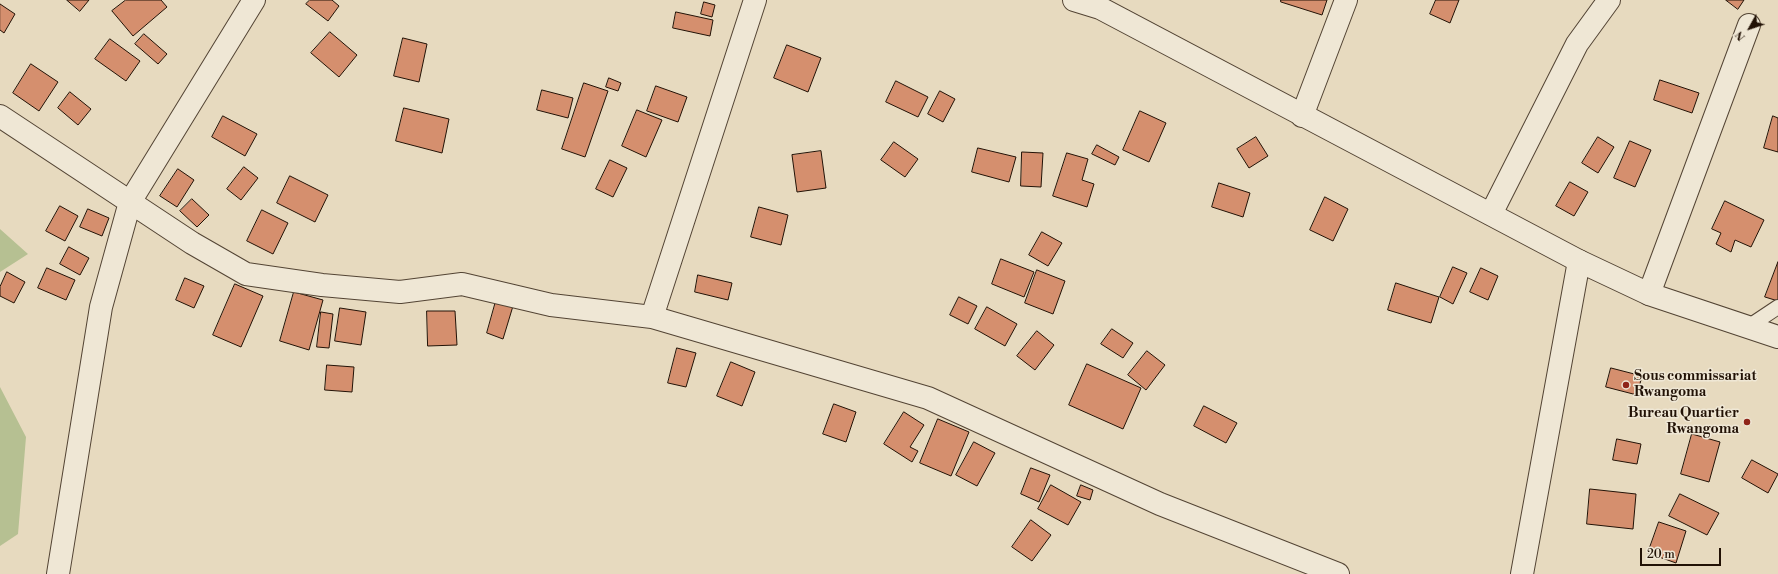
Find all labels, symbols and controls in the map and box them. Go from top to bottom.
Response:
north arrow [1730,8,1770,48]
text: N [1733,28,1749,44]
place label: Sous commissariat Rwangoma [1634,369,1756,402]
marker: Sous commissariat Rwangoma [1621,380,1631,390]
place label: Bureau Quartier Rwangoma [1628,406,1739,438]
marker: Bureau Quartier Rwangoma [1742,417,1752,427]
scale bar [1642,540,1723,566]
text: 20 m [1647,547,1675,562]

